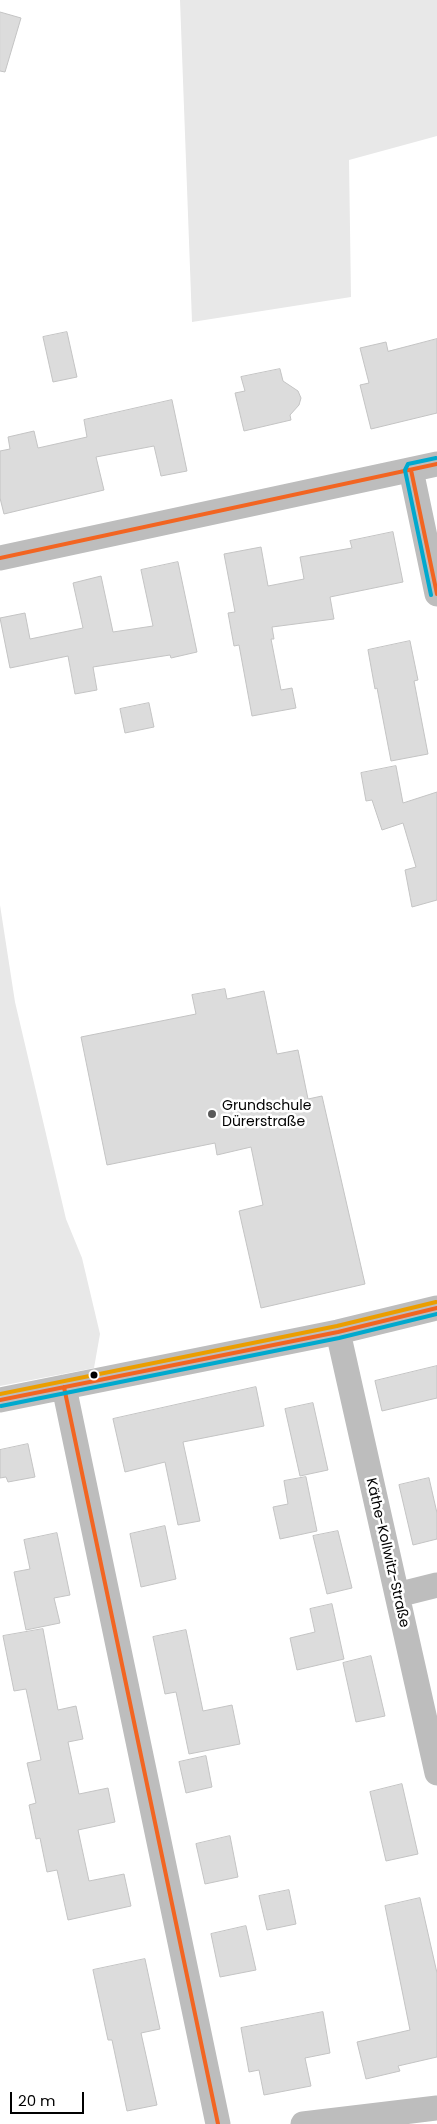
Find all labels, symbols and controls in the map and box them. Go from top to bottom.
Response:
place label: Grundschule Dürerstraße [222,1098,311,1130]
marker: Grundschule Dürerstraße [206,1108,218,1120]
unlabelled marker [89,1370,99,1380]
street label: Käthe-Kollwitz-Straße [362,1477,412,1629]
scale bar [12,2082,86,2114]
text: 20 m [18,2090,56,2111]

